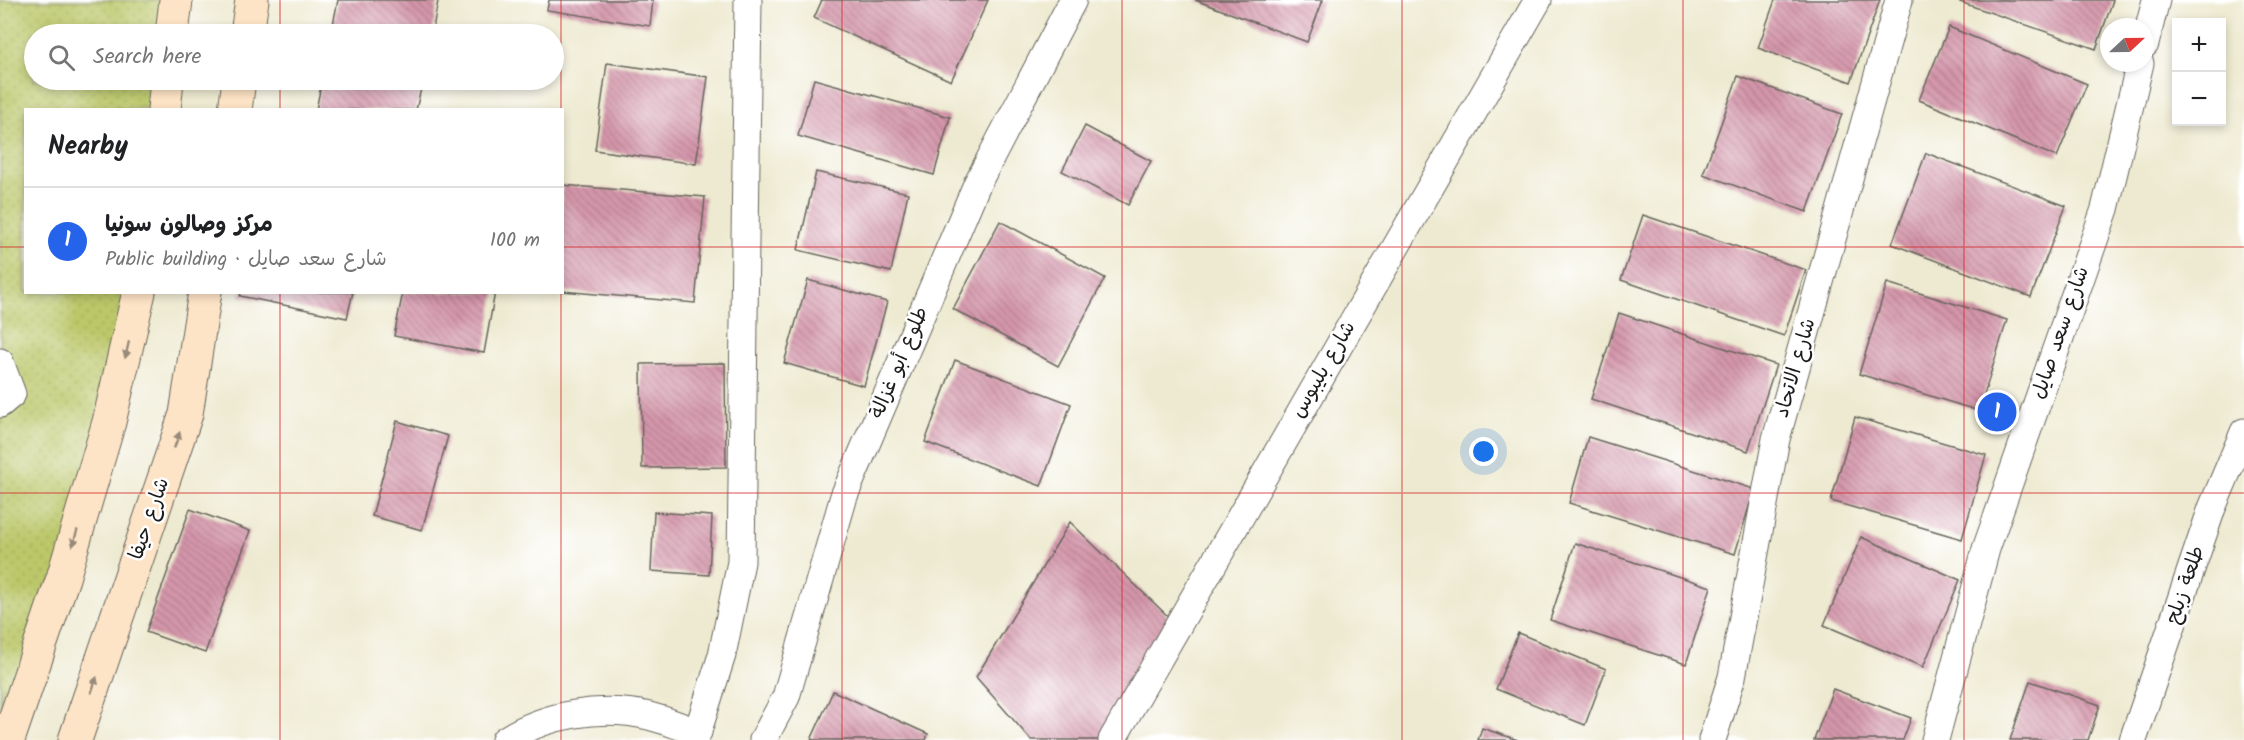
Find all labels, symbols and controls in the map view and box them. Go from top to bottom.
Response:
north arrow [2100,18,2154,72]
map controls [2172,18,2226,126]
button: + [2172,18,2226,72]
search box [24,24,564,90]
text: Search here [93,40,201,75]
icon: search [45,41,78,74]
button: − [2172,72,2226,126]
text: Nearby [48,126,128,168]
text: مركز وصالون سونيا [105,208,273,243]
text: 1 [64,225,71,257]
text: 100 m [490,225,540,257]
text: Public building · شارع سعد صايل [105,244,387,276]
street label: شارع سعد صايل [2023,262,2099,404]
street label: طلوع أبو غزالة [862,302,938,424]
street label: شارع الاتحاد [1767,314,1825,422]
street label: شارع بليبوس [1283,315,1365,425]
one-way arrow [122,340,131,359]
pin: 1 [1978,390,2016,434]
one-way arrow [172,431,182,449]
your location [1469,437,1498,466]
street label: شارع حيفا [121,474,179,564]
one-way arrow [70,529,79,547]
street label: طلعة زبلح [2158,542,2214,628]
one-way arrow [90,676,99,694]

